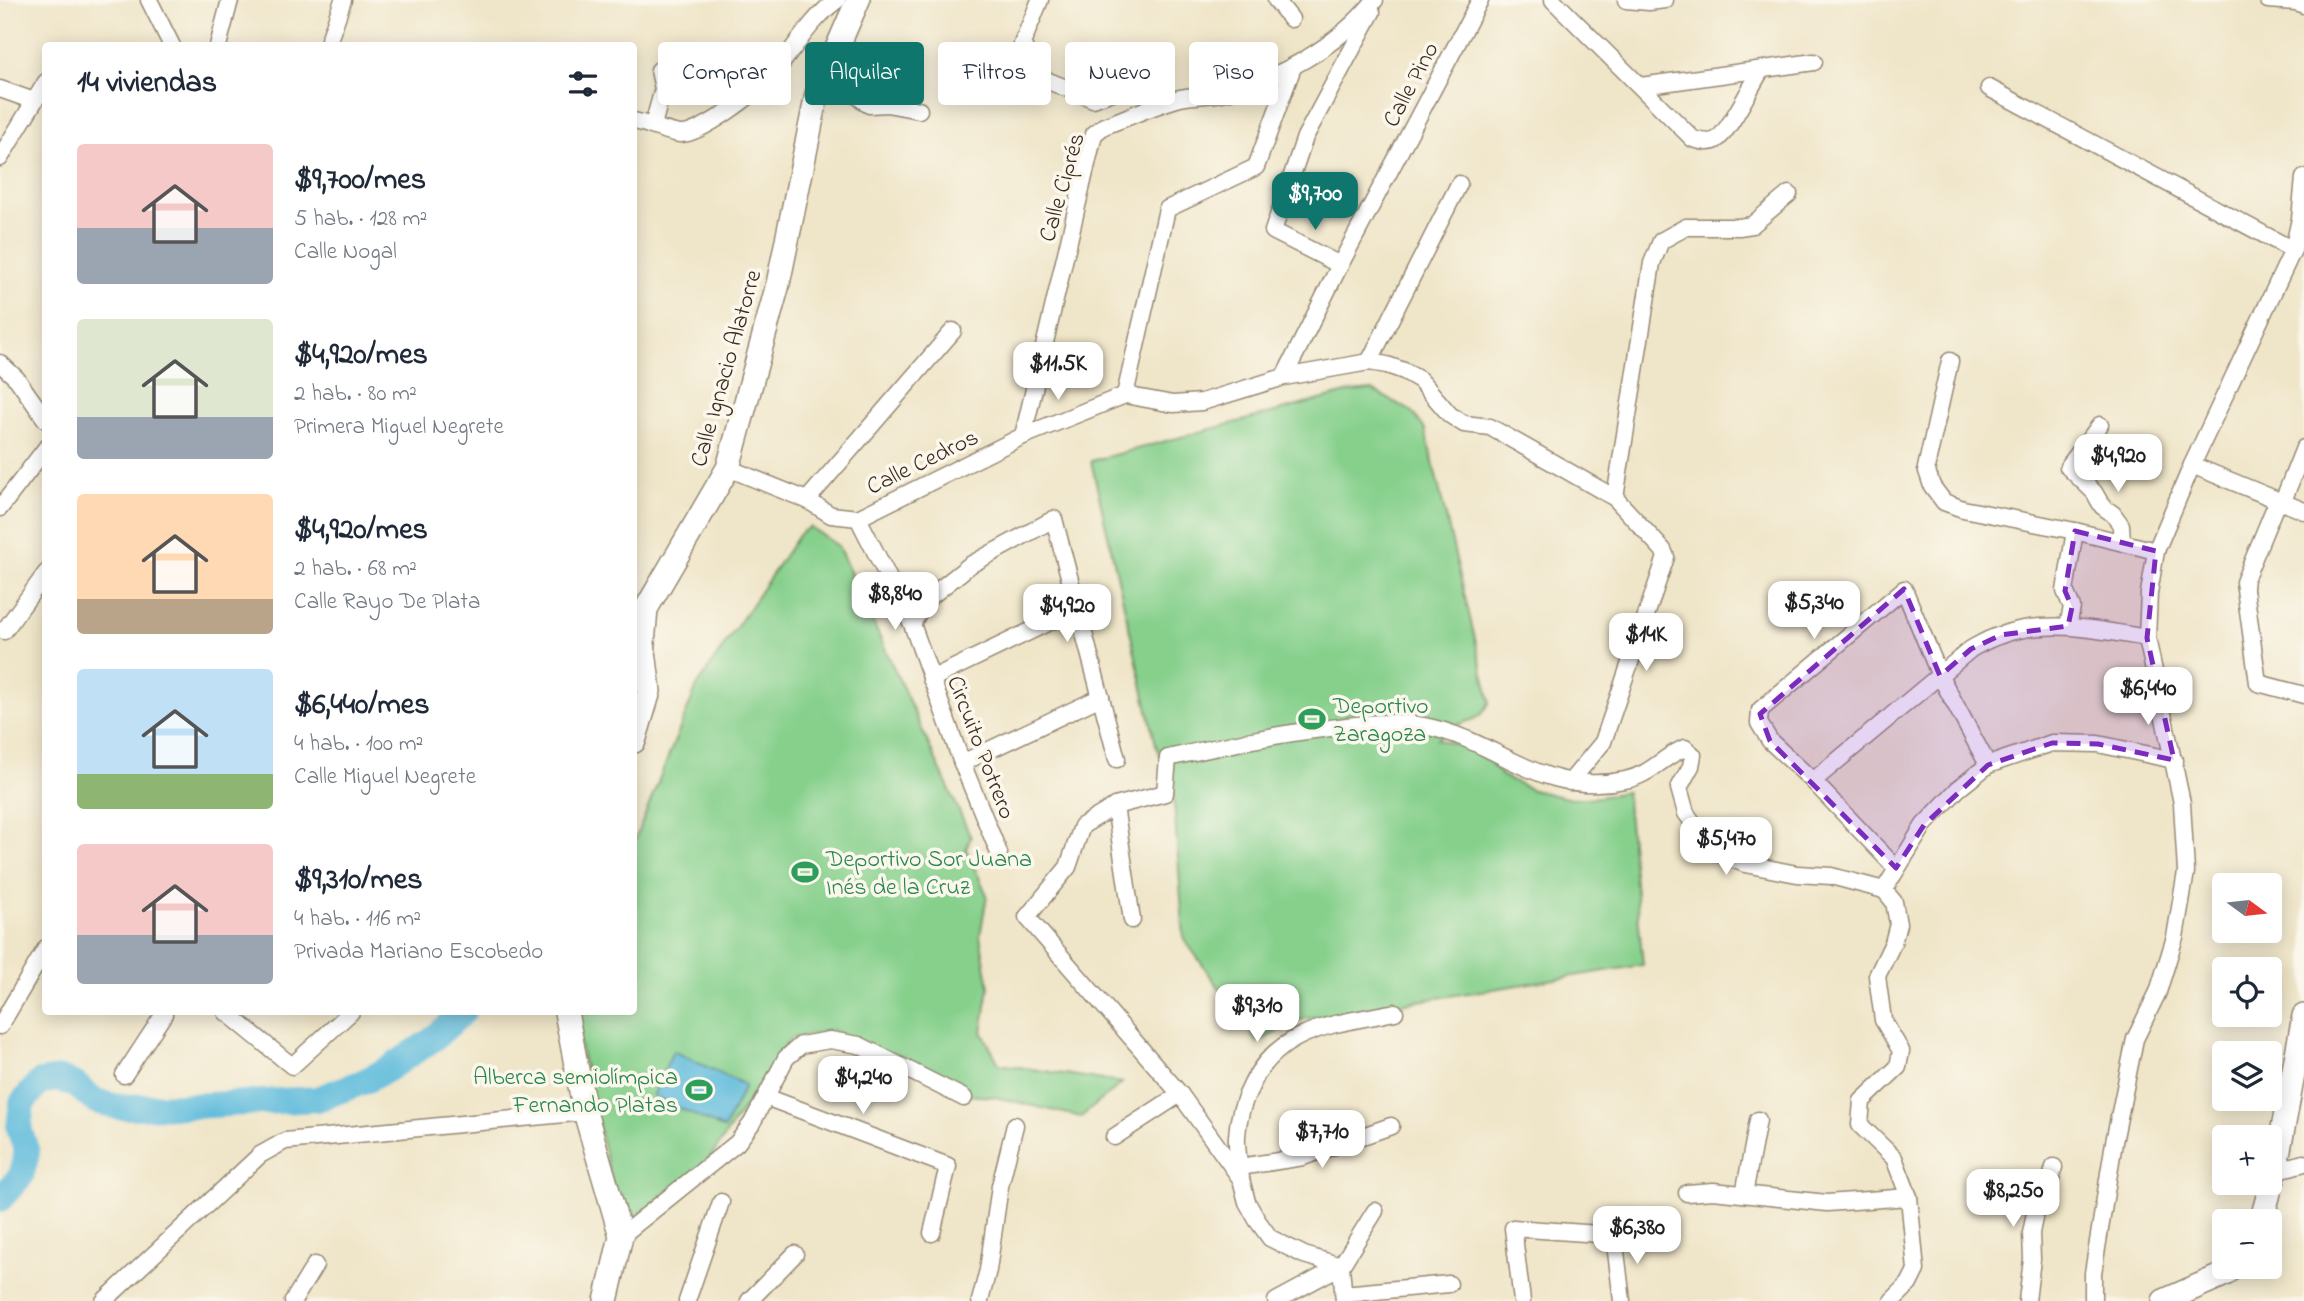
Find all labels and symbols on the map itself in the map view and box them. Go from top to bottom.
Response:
street label: Calle Pino [1375,36,1449,134]
street label: Calle Ciprés [1031,129,1096,246]
pin: $9,700 [1258,173,1372,232]
street label: Calle Ignacio Alatorre [683,266,772,471]
pin: $11.5K [1001,342,1115,402]
street label: Calle Cedros [861,421,985,505]
pin: $4,920 [2061,434,2175,494]
pin: $8,840 [838,572,952,632]
pin: $5,340 [1757,582,1871,641]
pin: $4,920 [1010,584,1124,644]
pin: $14K [1605,614,1687,673]
pin: $6,440 [2091,668,2205,727]
street label: Circuito Potrero [936,671,1023,825]
place label: Deportivo Zaragoza [1332,690,1428,753]
sports icon: Deportivo Zaragoza [1297,704,1327,734]
pin: $5,470 [1669,818,1783,877]
place label: Deportivo Sor Juana Inés de la Cruz [825,843,1032,906]
sports icon: Deportivo Sor Juana Inés de la Cruz [790,857,820,887]
north arrow [2212,873,2282,943]
pin: $9,310 [1200,984,1314,1044]
pin: $4,240 [806,1056,920,1116]
place label: Alberca semiolímpica Fernando Platas [473,1061,678,1124]
sports icon: Alberca semiolímpica Fernando Platas [684,1075,714,1105]
pin: $7,710 [1265,1110,1379,1170]
pin: $8,250 [1956,1170,2070,1229]
pin: $6,380 [1580,1206,1694,1266]

